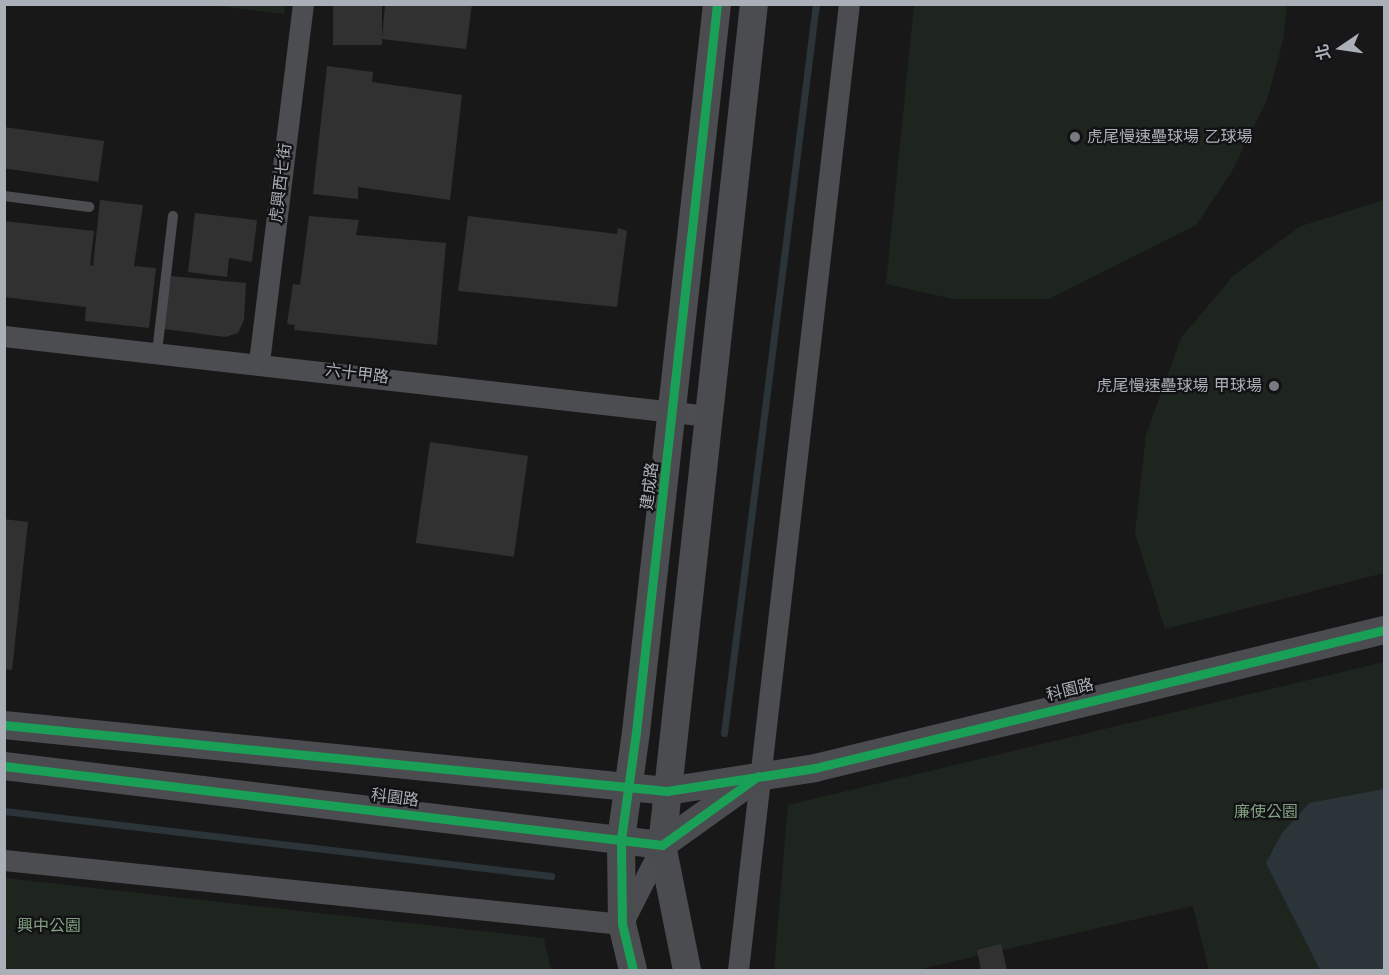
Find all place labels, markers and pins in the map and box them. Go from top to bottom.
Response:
place label: 虎尾慢速壘球場 乙球場 [1087,127,1252,147]
marker: 虎尾慢速壘球場 乙球場 [1068,130,1082,144]
place label: 虎尾慢速壘球場 甲球場 [1097,376,1262,396]
marker: 虎尾慢速壘球場 甲球場 [1267,379,1281,393]

